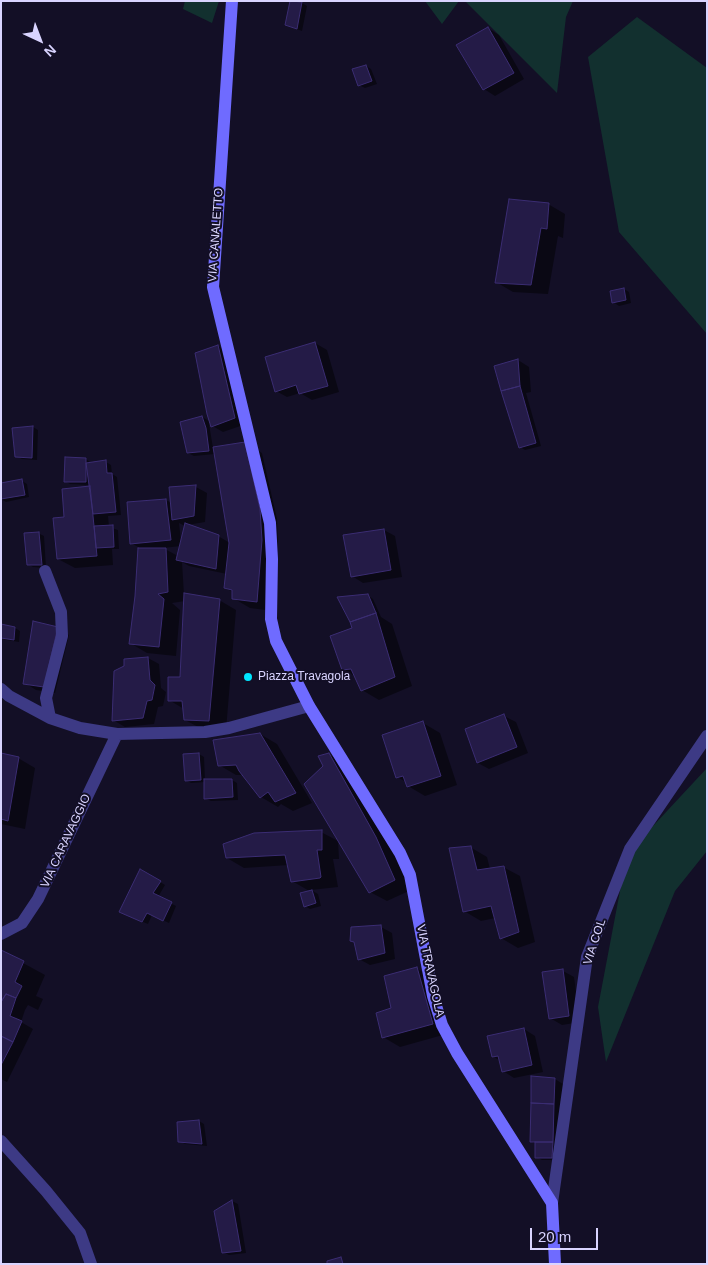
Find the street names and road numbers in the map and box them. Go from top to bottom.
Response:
street label: VIA CANALETTO [206,187,226,283]
street label: VIA CARAVAGGIO [38,792,94,890]
street label: VIA COL [581,917,609,967]
street label: VIA TRAVAGOLA [413,923,447,1019]

